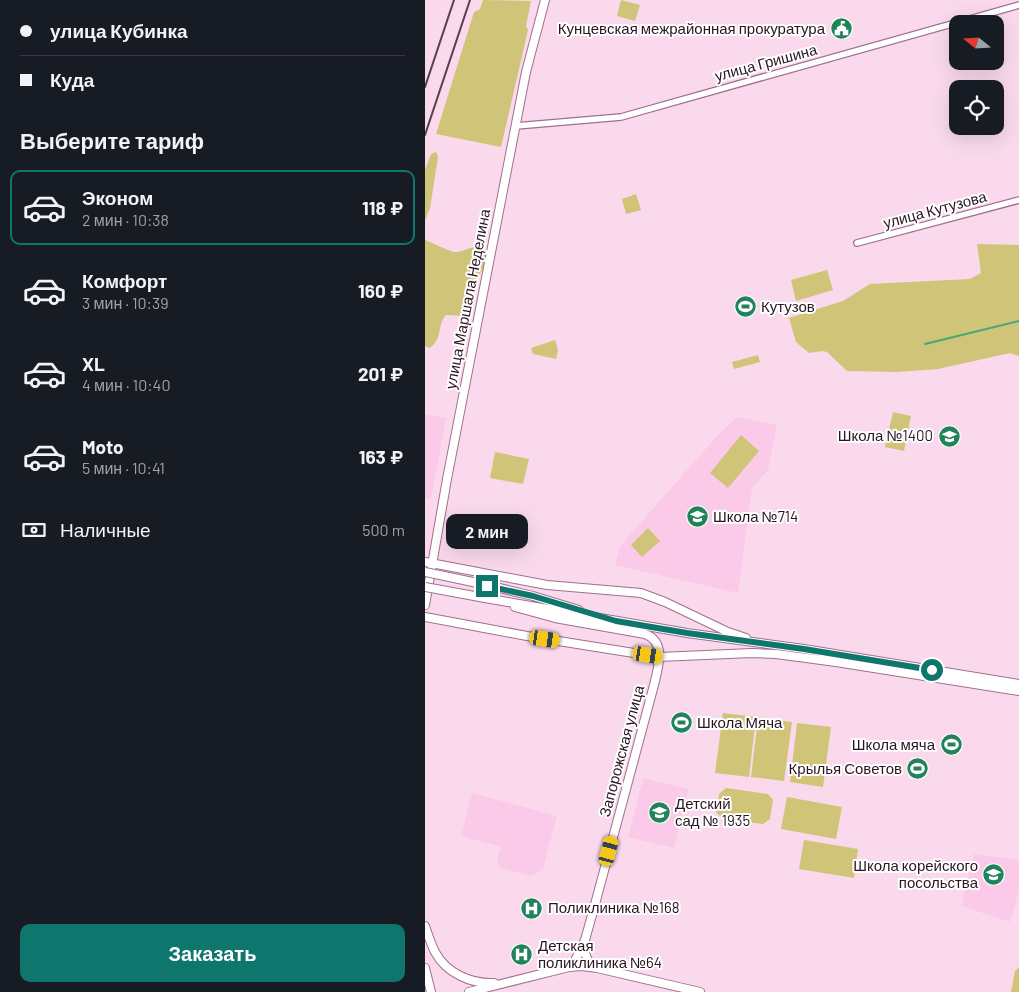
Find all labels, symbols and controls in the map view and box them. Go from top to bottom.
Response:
north arrow [949,15,1004,70]
map controls [949,15,1004,135]
public building icon: Кунцевская межрайонная прокуратура [829,17,853,41]
text: улица Кубинка [50,19,187,42]
place label: Кунцевская межрайонная прокуратура [558,19,826,37]
street label: улица Гришина [713,40,820,84]
text: Куда [50,68,94,91]
button: locate [949,80,1004,135]
text: Выберите тариф [20,127,204,153]
icon: car [22,185,67,230]
text: Эконом [82,186,153,209]
street label: улица Кутузова [881,186,989,231]
text: 118 ₽ [362,196,403,219]
street label: улица Маршала Неделина [441,207,493,390]
text: 2 мин · 10:38 [82,210,169,229]
icon: car [22,268,67,313]
text: Комфорт [82,269,167,292]
text: 160 ₽ [358,279,403,302]
text: 3 мин · 10:39 [82,293,169,312]
sports icon: Кутузов [733,295,757,319]
place label: Кутузов [761,297,815,315]
icon: car [22,351,67,396]
text: XL [82,352,105,375]
text: 201 ₽ [358,362,403,385]
text: 4 мин · 10:40 [82,375,170,394]
school or university icon: Школа №1400 [937,424,961,448]
place label: Школа №1400 [838,426,933,444]
icon: car [22,434,67,479]
text: Moto [82,435,124,458]
text: 163 ₽ [359,445,403,468]
text: 5 мин · 10:41 [82,458,165,477]
school or university icon: Школа №714 [685,505,709,529]
place label: Школа №714 [713,507,798,525]
callout: 2 мин [446,514,528,548]
icon: cash [20,516,48,544]
text: Наличные [60,518,151,541]
text: 500 m [362,520,405,539]
text: 2 мин [465,522,509,541]
route end [476,575,498,597]
car [529,629,560,649]
car [632,645,663,665]
route start [921,659,943,681]
street label: Запорожская улица [595,682,647,819]
sports icon: Школа Мяча [669,711,693,735]
place label: Школа Мяча [697,713,783,731]
sports icon: Школа мяча [939,733,963,757]
place label: Школа мяча [852,735,936,753]
sports icon: Крылья Советов [906,757,930,781]
place label: Крылья Советов [789,759,902,777]
place label: Детский сад № 1935 [675,794,750,829]
school or university icon: Детский сад № 1935 [647,801,671,825]
car [597,835,620,867]
place label: Школа корейского посольства [853,856,979,891]
school or university icon: Школа корейского посольства [982,863,1006,887]
hospital icon: Поликлиника №168 [520,896,544,920]
place label: Поликлиника №168 [548,898,680,916]
button: Заказать [20,924,405,982]
place label: Детская поликлиника №64 [538,936,662,971]
hospital icon: Детская поликлиника №64 [510,943,534,967]

